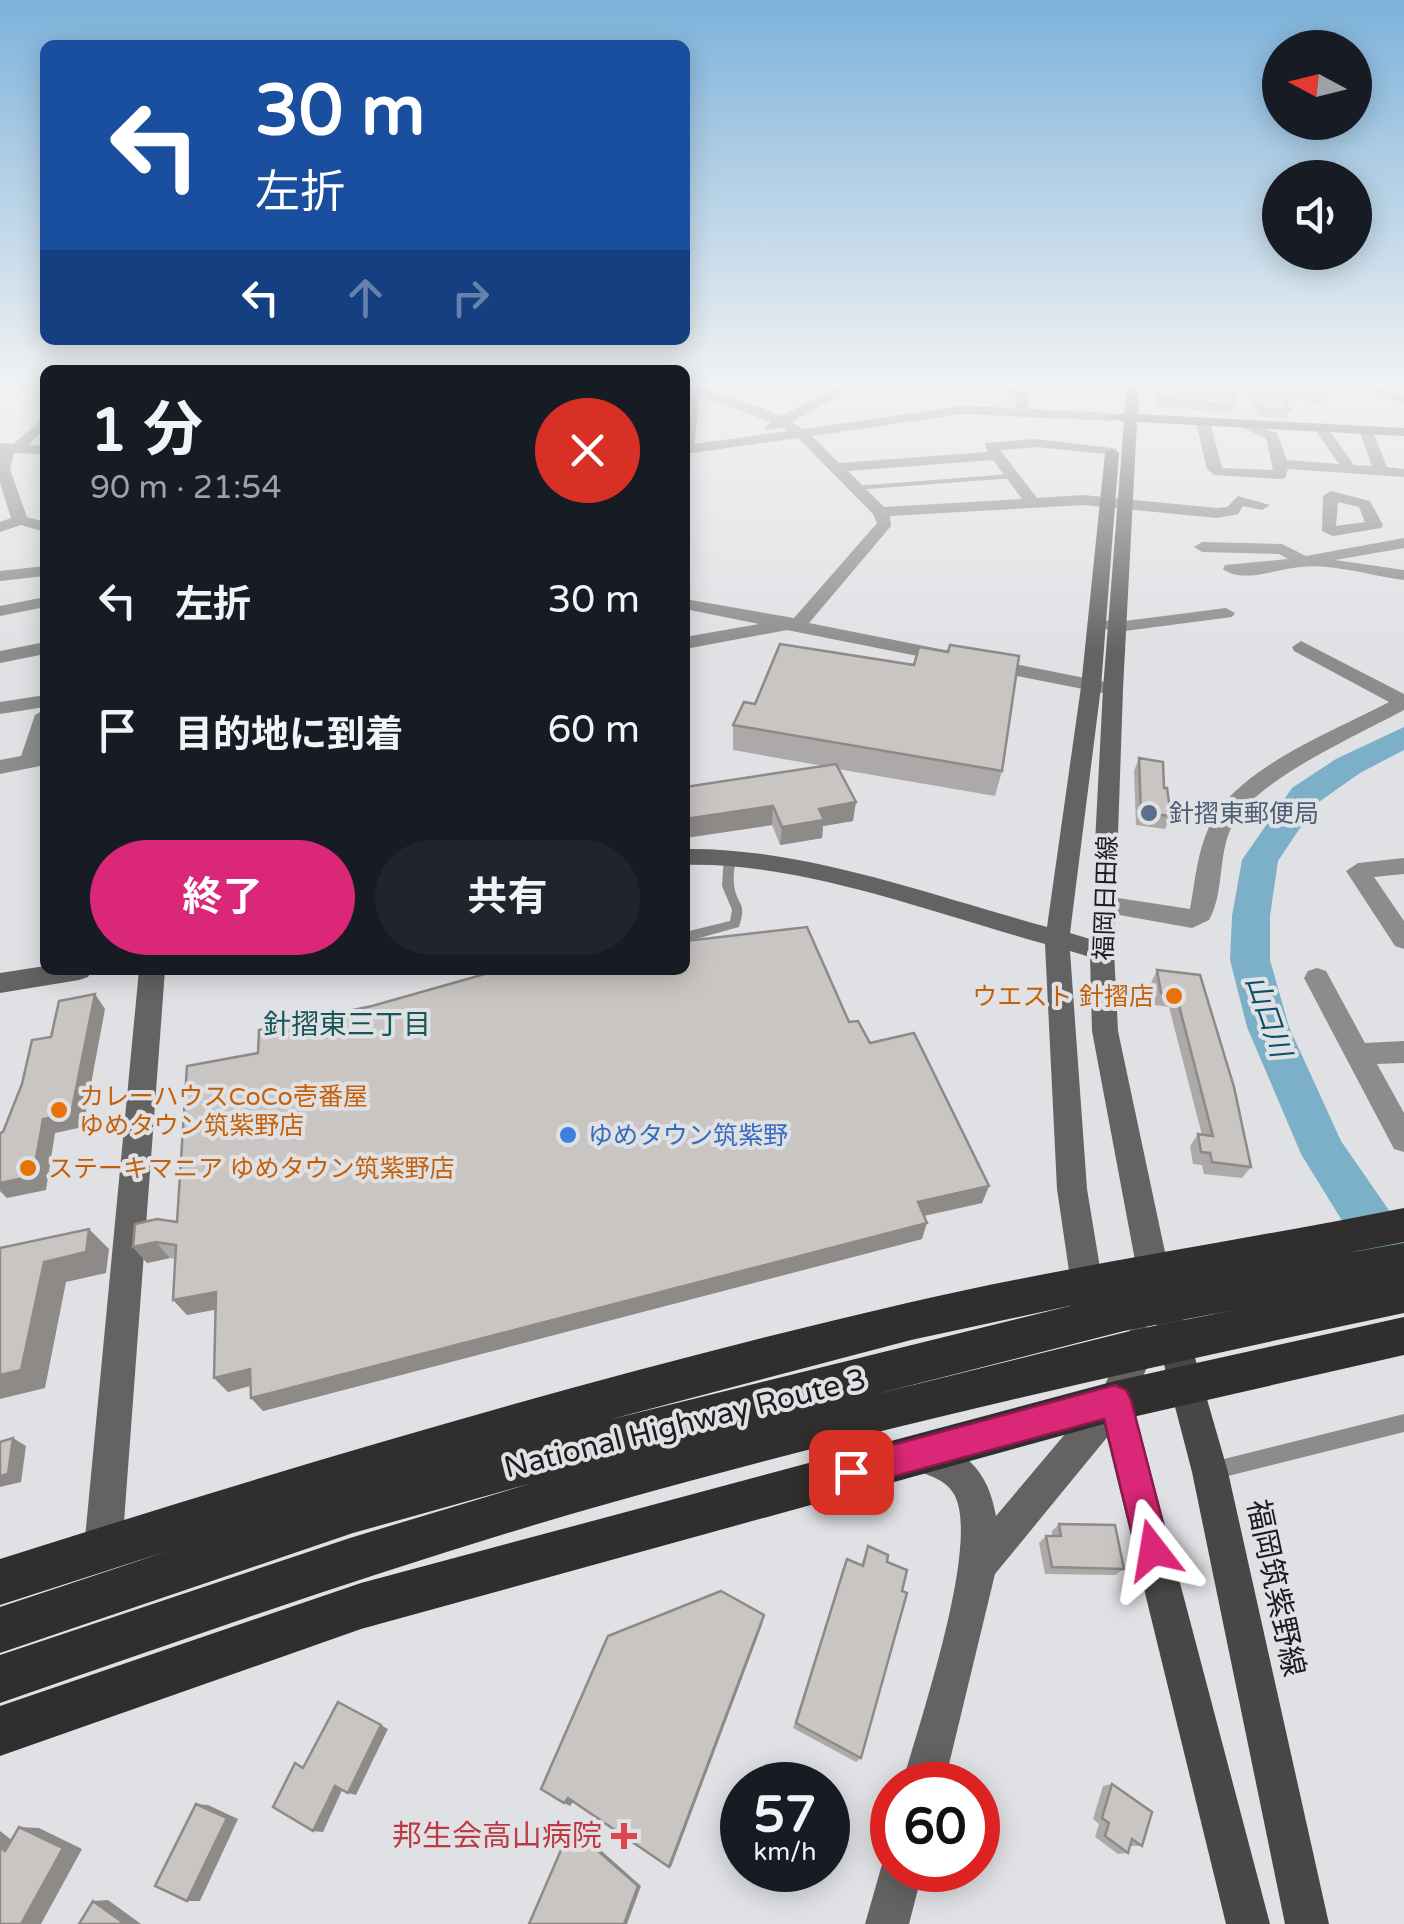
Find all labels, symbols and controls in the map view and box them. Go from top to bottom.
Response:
north arrow [1262,30,1372,140]
map controls [1262,30,1372,270]
text: 30 m [255,70,425,154]
icon: left [90,80,220,210]
button: sound [1262,160,1372,270]
text: 左折 [255,166,345,220]
icon: left [233,270,288,325]
icon: ahead [338,270,393,325]
icon: right [443,270,498,325]
text: 1 分 [90,395,203,467]
button: close [535,398,640,503]
text: 90 m · 21:54 [90,469,282,507]
icon: left [90,573,145,628]
text: 30 m [548,577,640,623]
text: 左折 [175,582,251,628]
icon: arrive [90,703,145,758]
text: 60 m [548,707,640,753]
text: 目的地に到着 [175,712,403,758]
place label: 針摺東郵便局 [1169,799,1319,829]
marker: 針摺東郵便局 [1138,802,1160,824]
street label: 福岡日田線 [1089,835,1123,961]
button: 終了 [90,840,355,955]
button: 共有 [375,840,640,955]
water label: 山口川 [1238,971,1299,1064]
place label: ウエスト 針摺店 [972,982,1154,1012]
marker: ウエスト 針摺店 [1163,985,1185,1007]
district label: 針摺東三丁目 [263,1008,431,1042]
place label: カレーハウスCoCo壱番屋 ゆめタウン筑紫野店 [79,1082,368,1141]
marker: カレーハウスCoCo壱番屋 ゆめタウン筑紫野店 [48,1099,70,1121]
place label: ゆめタウン筑紫野 [588,1121,788,1151]
marker: ゆめタウン筑紫野 [557,1124,579,1146]
place label: ステーキマニア ゆめタウン筑紫野店 [48,1154,455,1184]
marker: ステーキマニア ゆめタウン筑紫野店 [17,1157,39,1179]
street label: National Highway Route 3 [500,1361,870,1486]
pin [809,1430,894,1515]
icon: arrive [824,1445,879,1500]
street label: 福岡筑紫野線 [1239,1496,1312,1680]
position arrow [1101,1498,1205,1602]
speed limit sign: 60 [870,1762,1000,1892]
text: 57 [754,1785,816,1845]
place label: 邦生会高山病院 [392,1818,602,1855]
marker: 邦生会高山病院 [611,1823,637,1849]
text: km/h [754,1837,816,1867]

